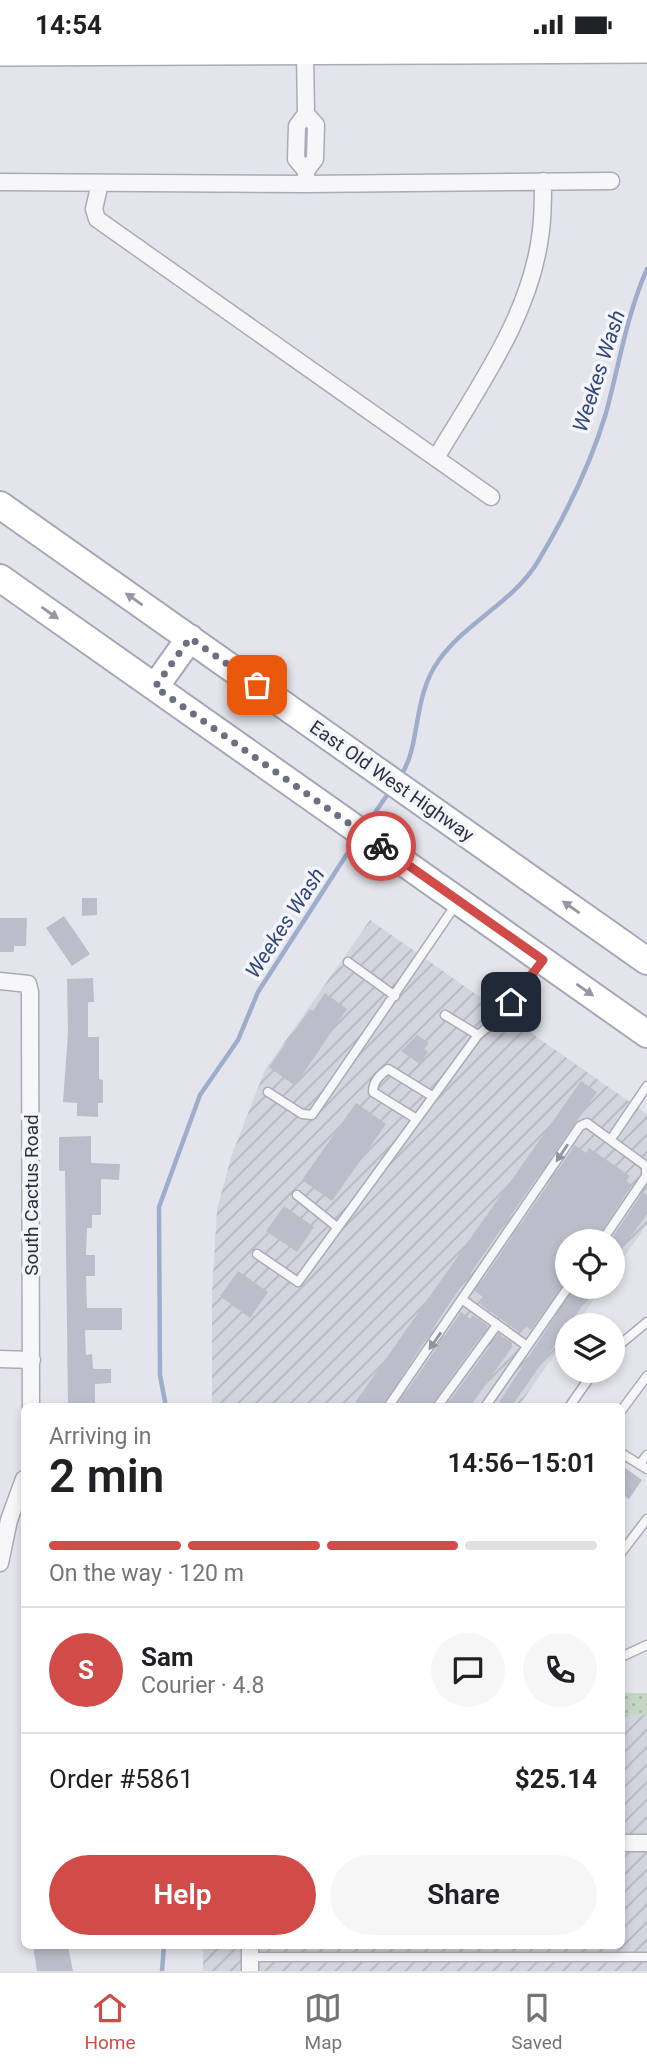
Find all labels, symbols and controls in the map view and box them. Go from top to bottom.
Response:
text: 14:54 [35,10,102,40]
water label: Weekes Wash [568,307,630,435]
one-way arrow [125,592,143,606]
one-way arrow [41,606,59,620]
pin [227,655,287,715]
icon: bag [238,666,276,704]
street label: East Old West Highway [305,716,479,846]
courier [346,811,416,881]
icon: bike [362,827,400,865]
water label: Weekes Wash [240,863,330,983]
one-way arrow [562,901,580,915]
pin [481,972,541,1032]
icon: home [492,983,530,1021]
one-way arrow [576,983,594,997]
street label: South Cactus Road [20,1114,43,1276]
one-way arrow [556,1143,569,1163]
map controls [555,1229,625,1383]
button: locate [555,1229,625,1299]
button: layers [555,1313,625,1383]
one-way arrow [428,1331,441,1351]
text: Arriving in [49,1423,152,1450]
text: 14:56–15:01 [447,1448,597,1478]
text: 2 min [49,1449,164,1503]
text: On the way · 120 m [49,1560,244,1587]
button: chat [431,1633,505,1707]
button: phone [523,1633,597,1707]
text: Sam [141,1642,193,1672]
text: S [78,1655,94,1685]
text: Courier · 4.8 [141,1672,264,1699]
text: Order #5861 [49,1764,194,1794]
text: $25.14 [515,1764,597,1794]
button: Help [49,1855,316,1935]
button: Share [330,1855,597,1935]
tab: Home [84,1989,136,2054]
tab: Map [304,1989,342,2054]
tab: Saved [511,1989,563,2054]

